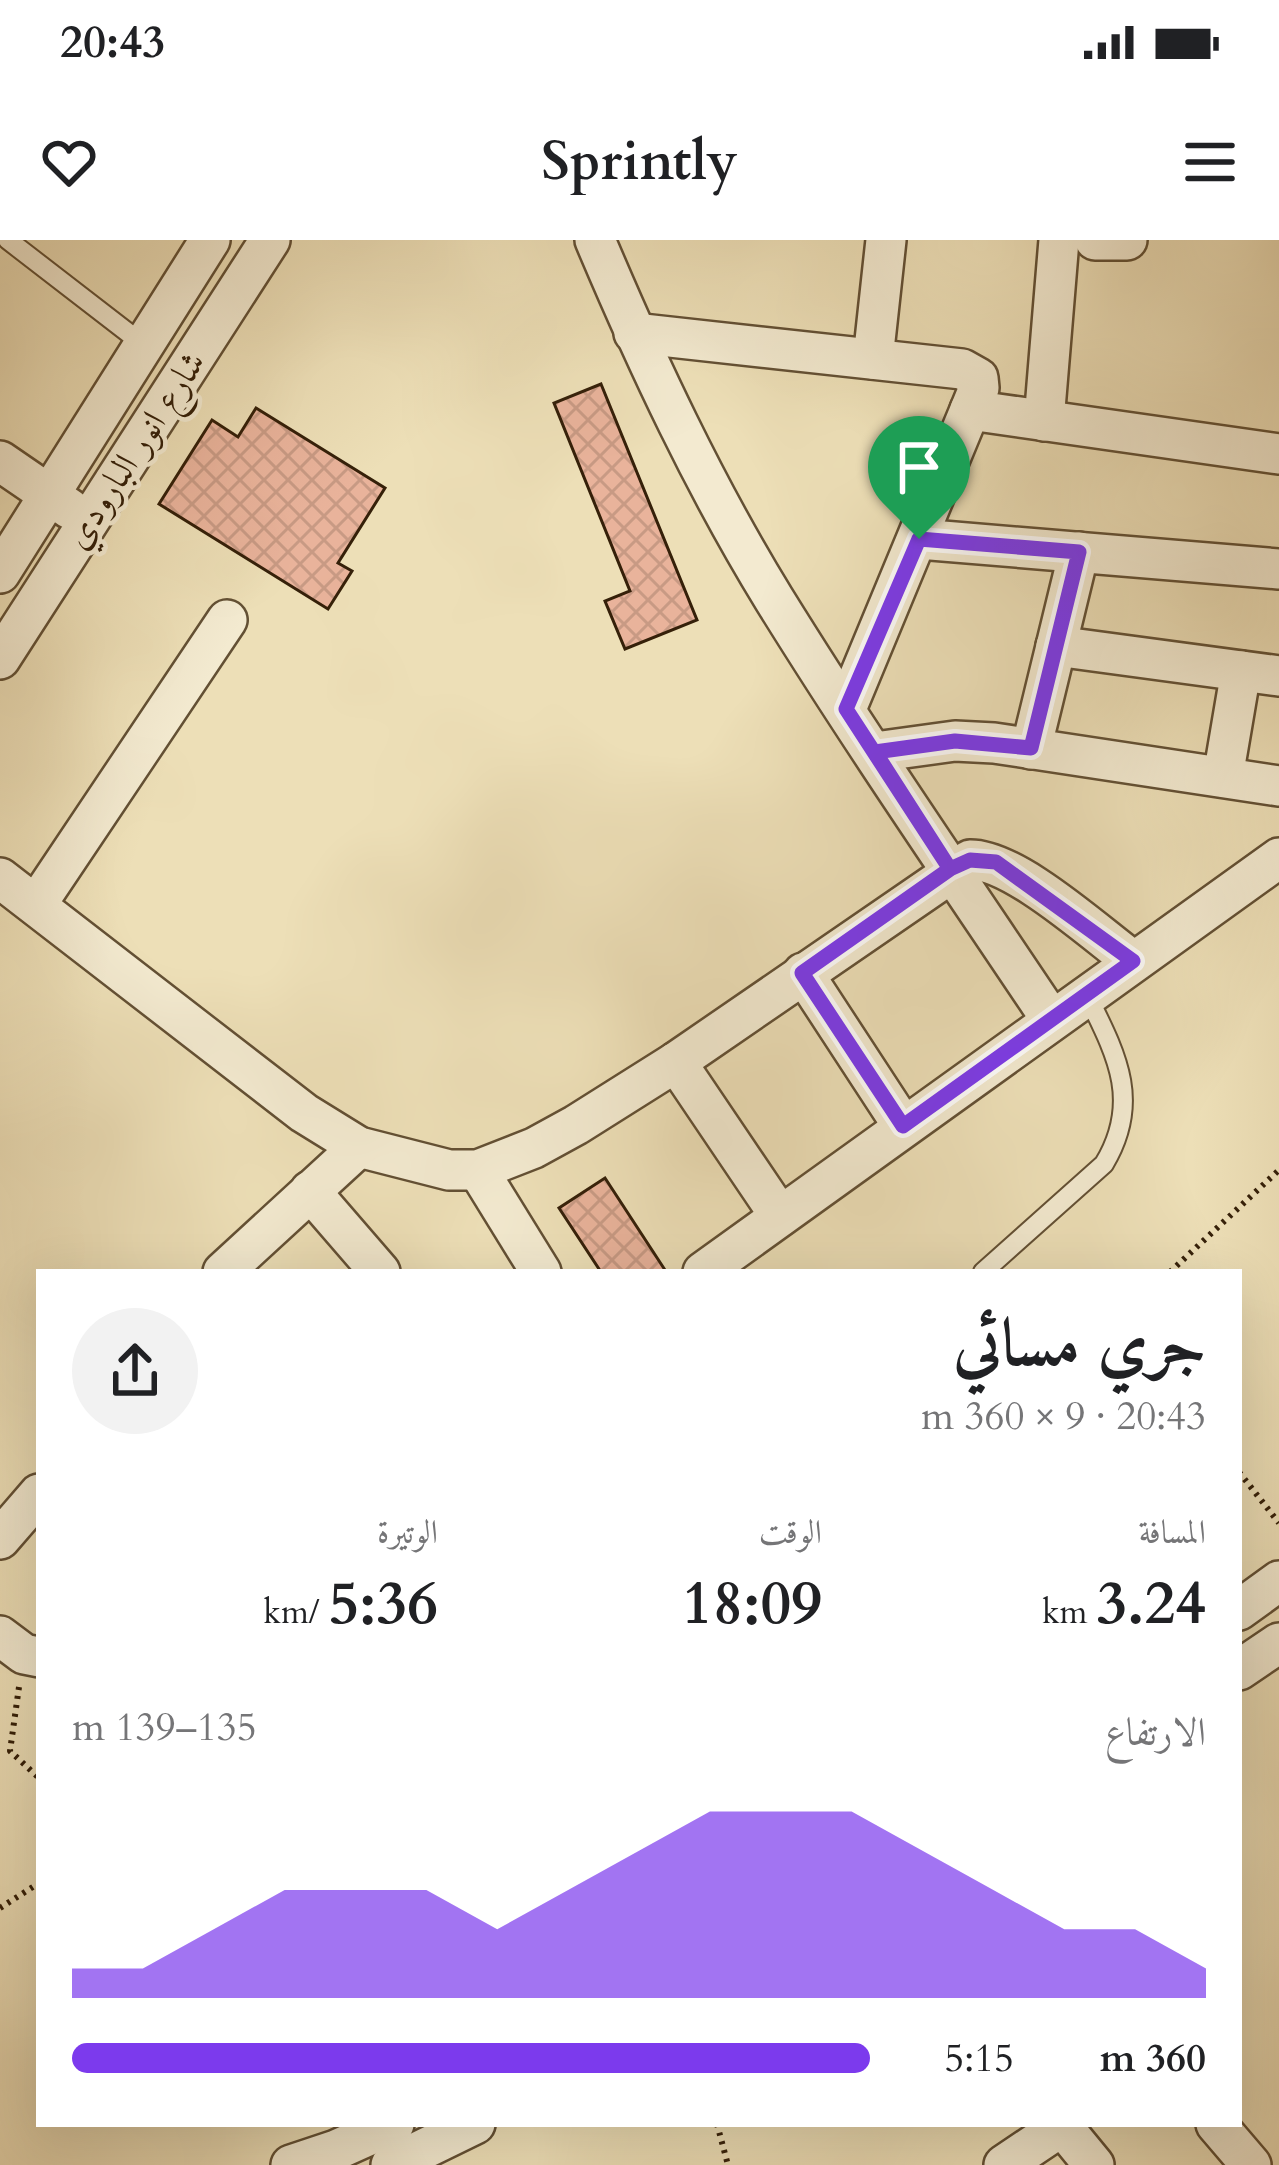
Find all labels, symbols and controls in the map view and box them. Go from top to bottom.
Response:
text: 20:43 [60,12,165,73]
text: Sprintly [541,126,738,199]
icon: heart [36,129,102,195]
icon: menu [1177,129,1243,195]
street label: شارع انور البارودي [53,342,222,561]
pin [868,416,970,539]
icon: arrive [886,434,952,500]
text: جري مسائي [953,1300,1206,1389]
button: share [72,1308,198,1434]
text: 20:43 · 9 × 360 m [921,1390,1206,1443]
text: الوتيرة [377,1510,438,1555]
text: الوقت [759,1510,822,1555]
text: المسافة [1139,1510,1206,1555]
text: 5:36 [328,1564,438,1645]
text: 18:09 [682,1564,822,1645]
text: 3.24 [1096,1564,1206,1645]
text: /km [263,1590,328,1635]
text: km [1042,1590,1096,1635]
text: 135–139 m [72,1701,257,1754]
text: الارتفاع [1105,1706,1206,1759]
text: 5:15 [944,2032,1014,2085]
text: 360 m [1100,2032,1206,2085]

